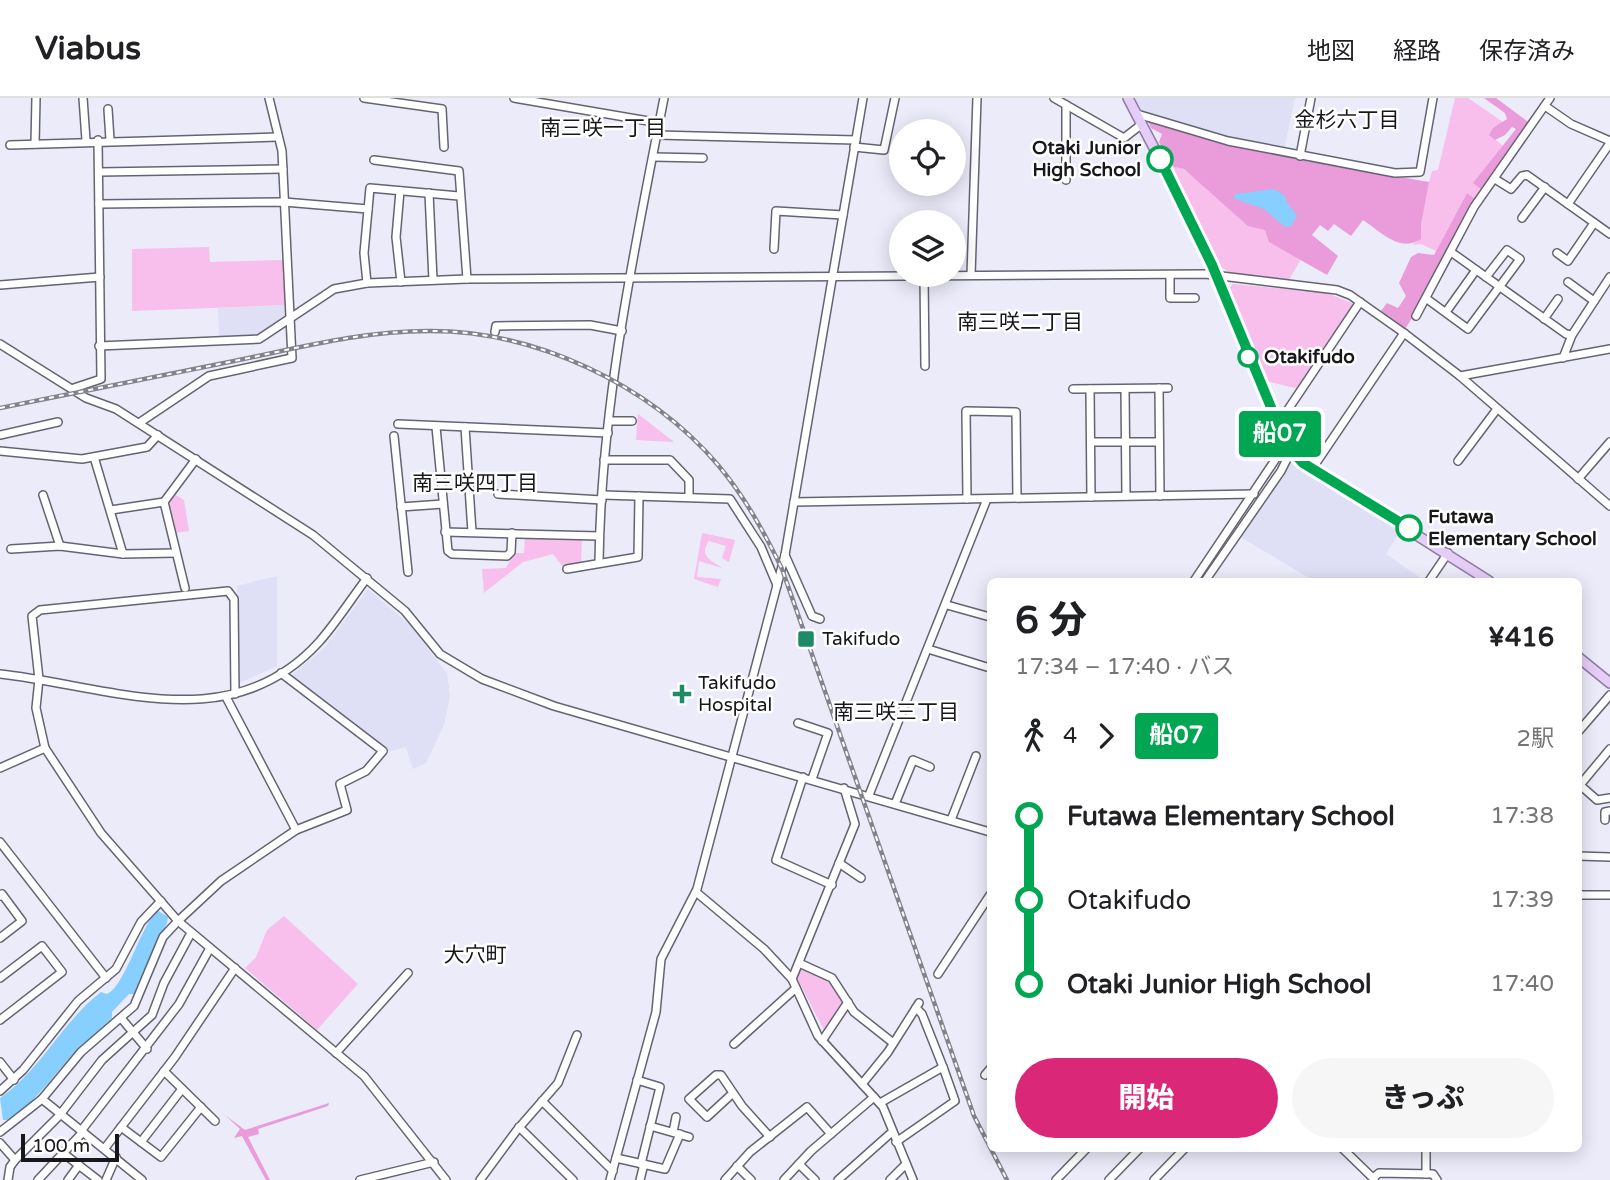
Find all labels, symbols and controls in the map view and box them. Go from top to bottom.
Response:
text: Viabus [35,29,141,68]
text: 地図 [1307,37,1355,66]
text: 経路 [1393,37,1441,66]
text: 保存済み [1479,37,1575,66]
district label: 金杉六丁目 [1295,108,1400,133]
district label: 南三咲一丁目 [540,116,666,141]
map controls [889,119,966,287]
button: locate [889,119,966,196]
place label: Otaki Junior High School [1032,137,1142,182]
marker: Otaki Junior High School [1147,146,1173,172]
button: layers [889,210,966,287]
district label: 南三咲二丁目 [957,310,1083,335]
place label: Otakifudo [1264,346,1355,368]
marker: Otakifudo [1238,347,1258,367]
line badge: 船07 [1240,411,1320,457]
text: 船07 [1253,419,1307,448]
district label: 南三咲四丁目 [412,471,538,496]
place label: Futawa Elementary School [1428,506,1597,551]
marker: Futawa Elementary School [1396,515,1422,541]
text: 6 分 [1015,598,1087,644]
text: ¥416 [1488,622,1554,653]
place label: Takifudo [822,628,900,650]
marker: Takifudo [796,629,816,649]
text: 17:34 – 17:40 · バス [1015,653,1234,681]
place label: Takifudo Hospital [698,672,776,716]
marker: Takifudo Hospital [672,684,692,704]
district label: 南三咲三丁目 [833,700,959,725]
icon: walk [1015,717,1053,755]
icon: forward [1087,717,1125,755]
text: 船07 [1149,721,1204,750]
text: 4 [1063,722,1077,750]
text: 2駅 [1517,725,1554,753]
text: Futawa Elementary School [1067,801,1395,832]
text: 17:38 [1490,802,1554,830]
text: Otakifudo [1067,885,1191,916]
text: 17:39 [1490,886,1554,914]
district label: 大穴町 [444,943,507,968]
text: Otaki Junior High School [1067,969,1372,1000]
text: 17:40 [1490,970,1554,998]
button: 開始 [1015,1058,1278,1138]
button: きっぷ [1292,1058,1554,1138]
scale bar [21,1131,119,1163]
text: 100 m [32,1135,90,1157]

